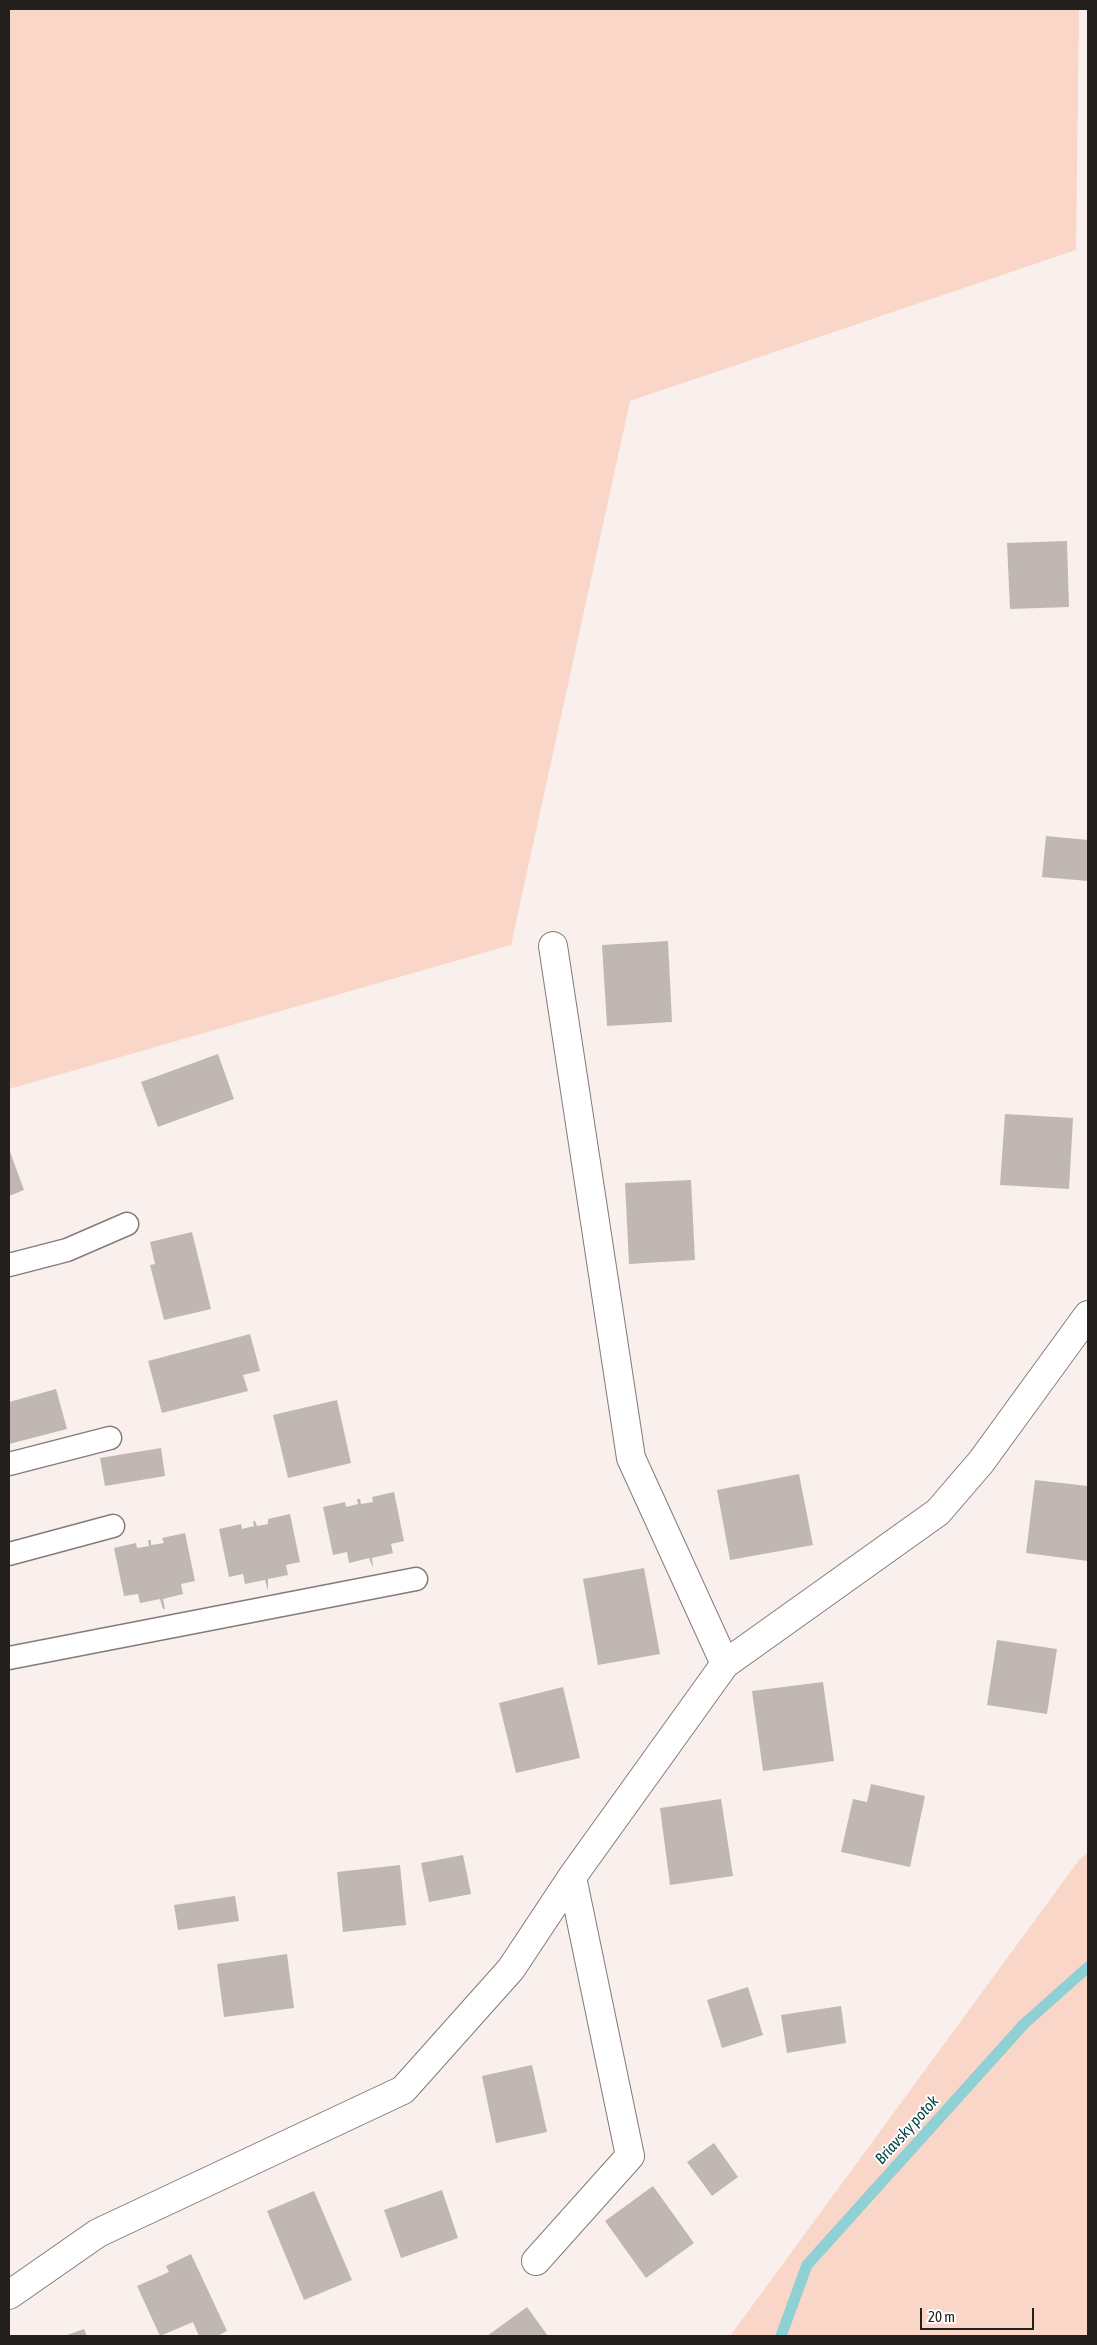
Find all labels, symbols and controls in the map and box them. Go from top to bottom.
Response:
water label: Briavsky potok [871,2092,943,2168]
scale bar [922,2298,1036,2330]
text: 20 m [928,2308,955,2325]

